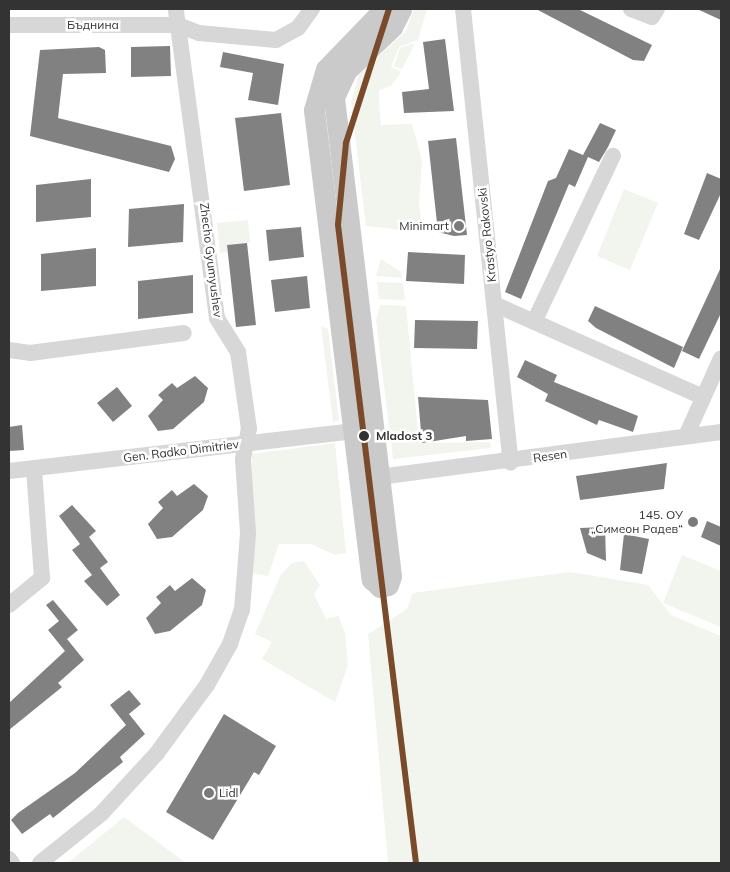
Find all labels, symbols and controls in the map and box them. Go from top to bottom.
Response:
street label: Бъднина [67,18,119,32]
street label: Krastyo Rakovski [475,187,499,283]
street label: Zhecho Gyumyushev [197,202,225,318]
place label: Minimart [399,219,449,233]
marker: Minimart [453,220,465,232]
marker: Mladost 3 [356,428,372,444]
place label: Mladost 3 [376,429,433,443]
street label: Gen. Radko Dimitriev [122,437,240,465]
street label: Resen [532,446,568,466]
place label: 145. ОУ „Симеон Радев“ [591,508,683,536]
marker: 145. ОУ „Симеон Радев“ [687,516,699,528]
place label: Lidl [219,786,238,800]
marker: Lidl [203,787,215,799]

